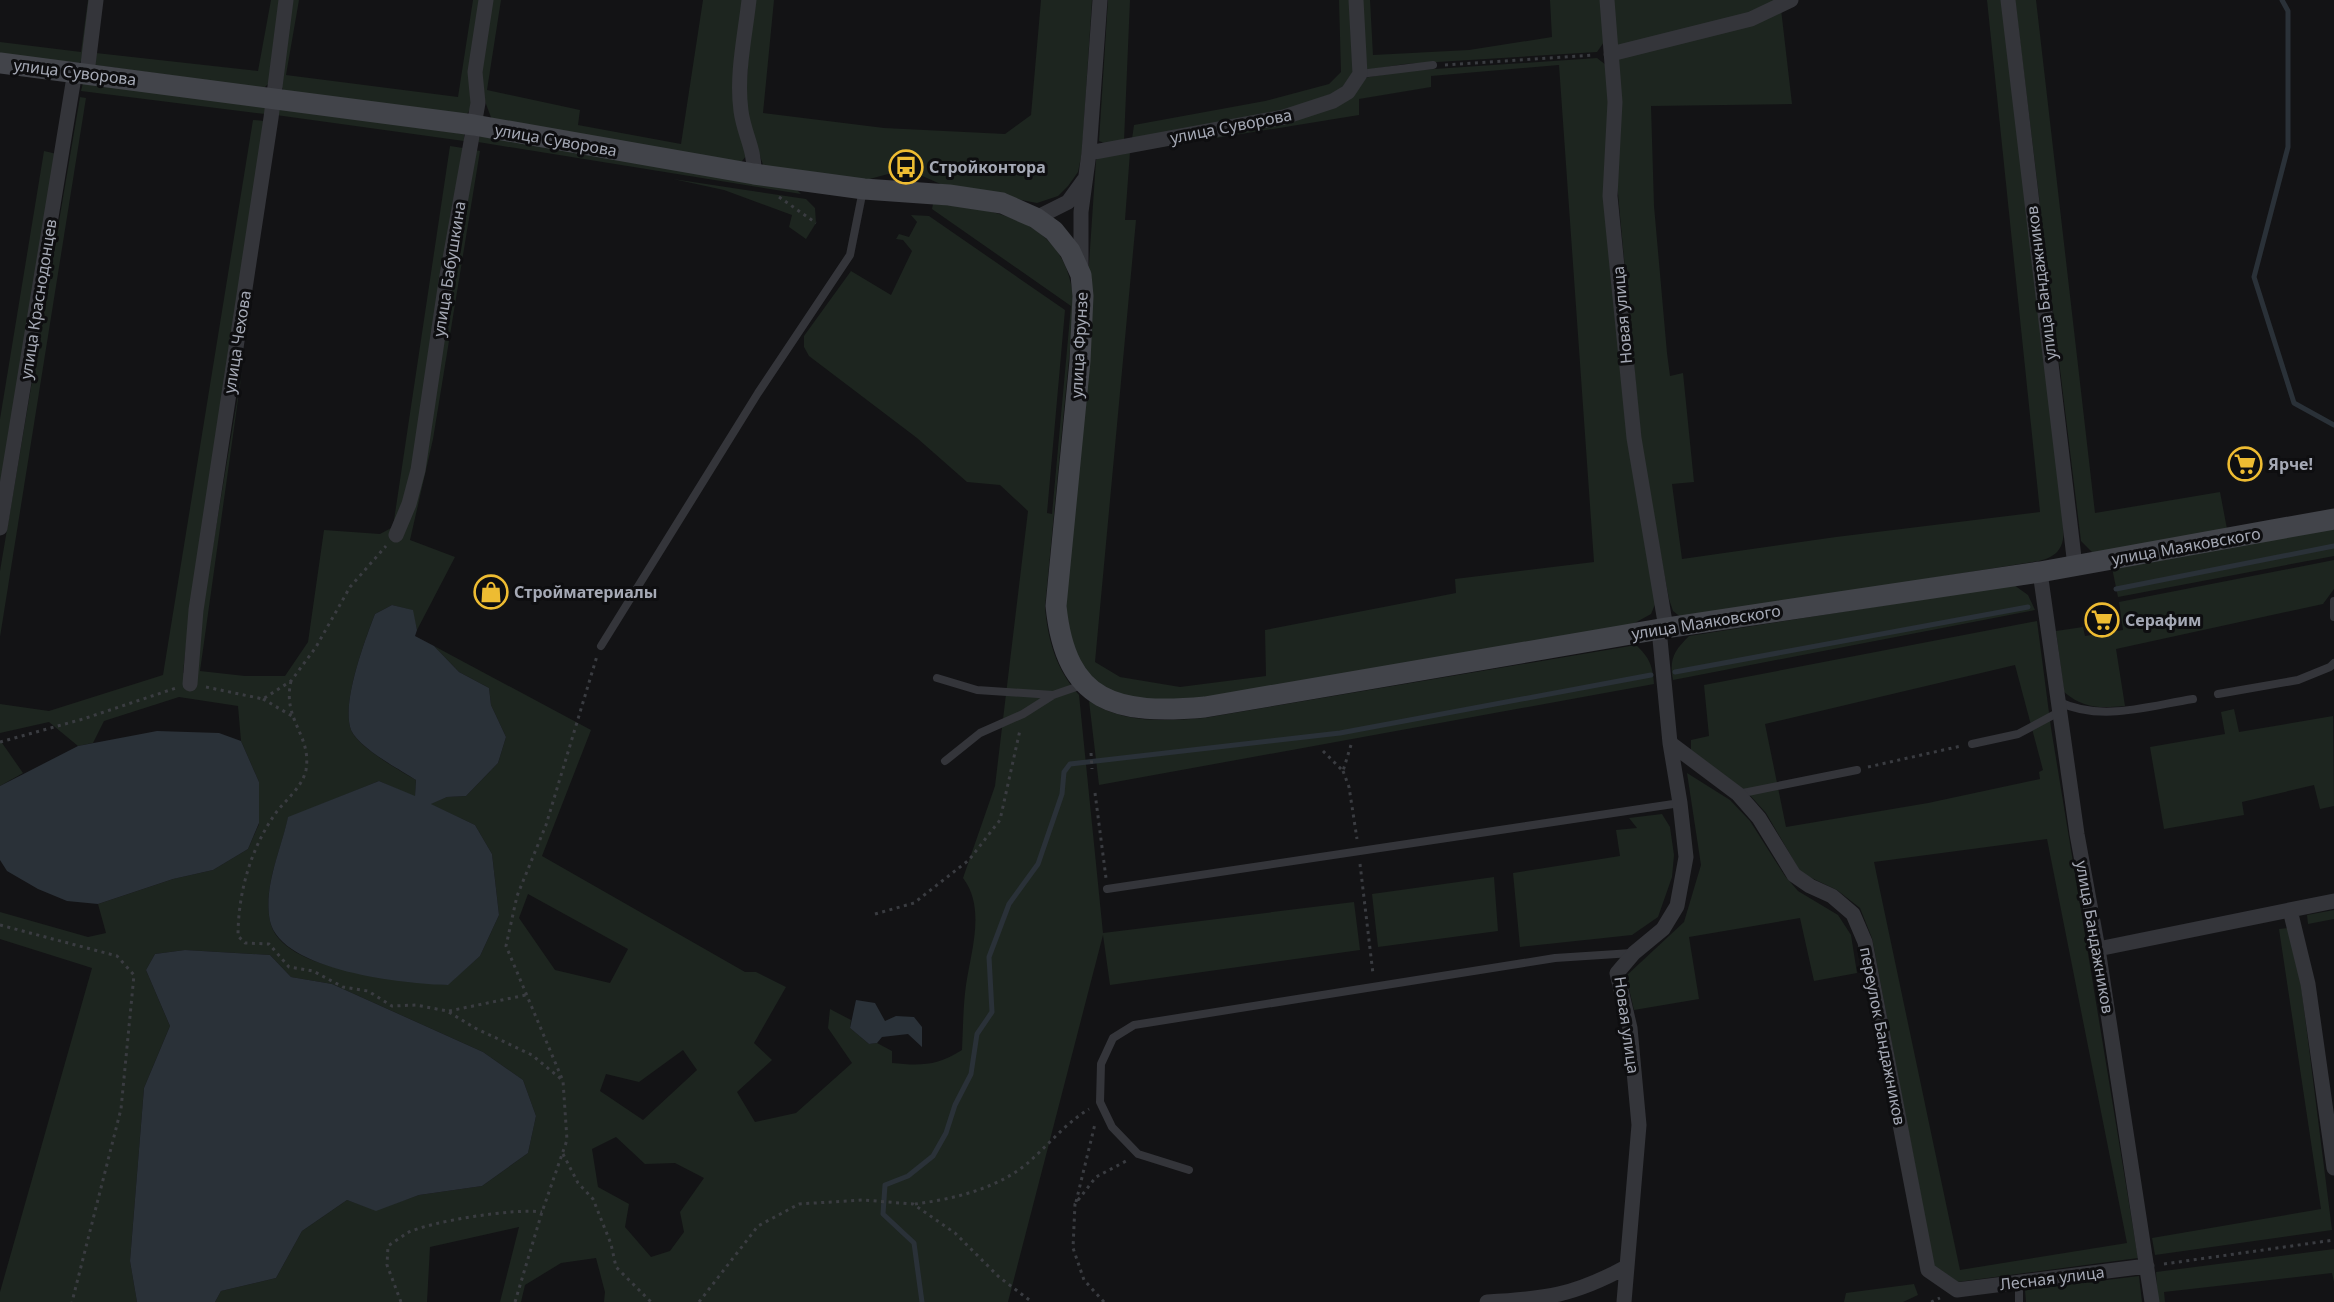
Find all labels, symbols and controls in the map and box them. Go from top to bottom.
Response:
street label: улица Суворова [12,54,138,90]
street label: улица Суворова [1168,103,1294,149]
street label: улица Суворова [493,118,619,162]
bus stop icon: Стройконтора [888,149,924,185]
place label: Стройконтора [929,156,1046,178]
street label: улица Бабушкина [427,200,471,338]
street label: улица Бандажников [2021,205,2061,361]
street label: улица Краснодонцев [14,217,62,381]
street label: Новая улица [1607,265,1637,365]
street label: улица Чехова [218,289,256,395]
street label: улица Фрунзе [1065,291,1093,399]
supermarket icon: Ярче! [2227,446,2263,482]
place label: Ярче! [2268,453,2313,475]
street label: улица Маяковского [2110,522,2262,570]
shop icon: Стройматериалы [473,574,509,610]
place label: Стройматериалы [514,581,657,603]
street label: улица Маяковского [1630,599,1782,645]
supermarket icon: Серафим [2084,602,2120,638]
place label: Серафим [2125,609,2202,631]
street label: улица Бандажников [2071,859,2119,1015]
street label: переулок Бандажников [1855,945,1911,1127]
street label: Новая улица [1609,975,1645,1075]
street label: Лесная улица [1998,1261,2106,1295]

